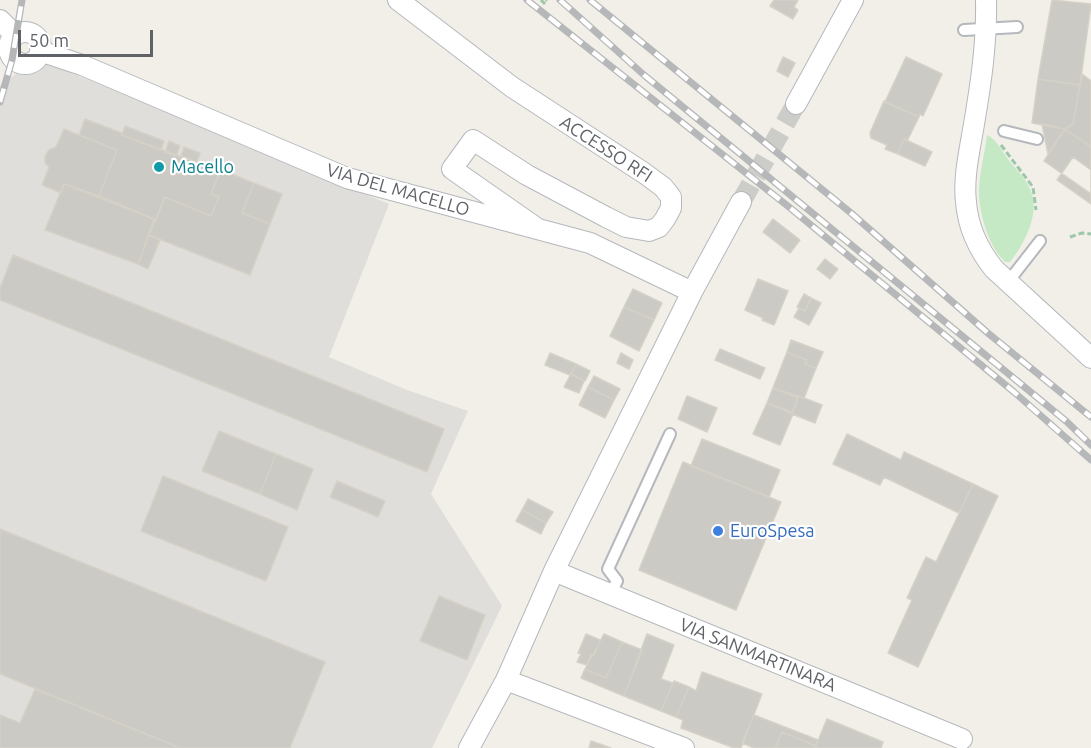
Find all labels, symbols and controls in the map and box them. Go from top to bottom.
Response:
scale bar [21,18,156,56]
text: 50 m [29,30,69,50]
street label: ACCESSO RFI [556,111,656,187]
place label: Macello [171,156,234,178]
street label: VIA DEL MACELLO [324,159,472,221]
marker: Macello [152,160,166,174]
place label: EuroSpesa [730,520,815,542]
marker: EuroSpesa [711,524,725,538]
street label: VIA SANMARTINARA [677,614,839,696]

